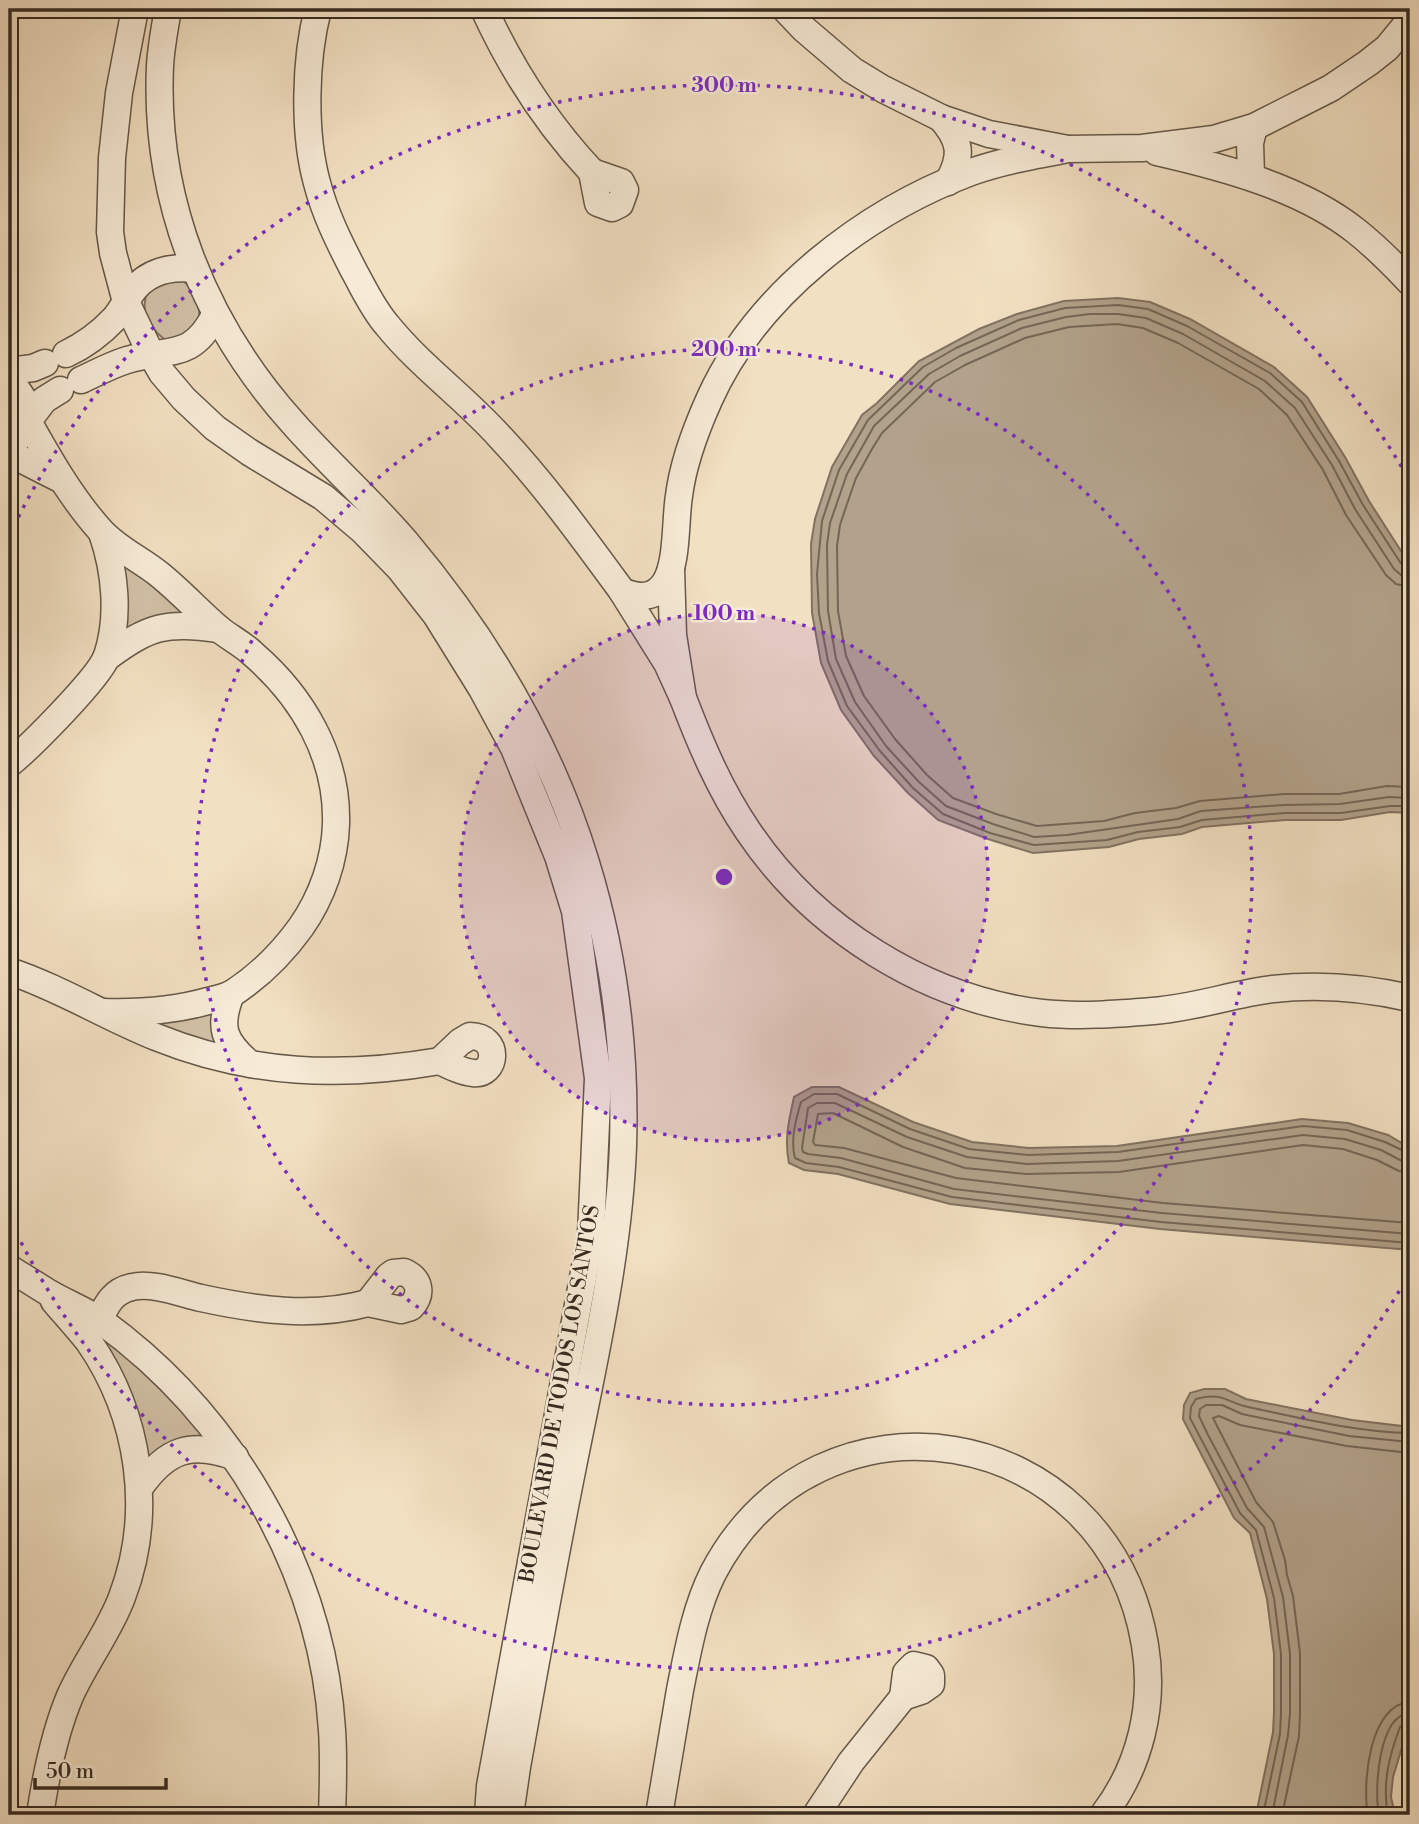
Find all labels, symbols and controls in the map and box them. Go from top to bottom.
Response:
text: 300 m [691,73,757,99]
text: 200 m [691,337,757,363]
text: 100 m [693,601,755,627]
centre of rings [712,865,736,889]
street label: BOULEVARD DE TODOS LOS SANTOS [514,1203,606,1586]
scale bar [35,1747,166,1791]
text: 50 m [46,1759,94,1785]

